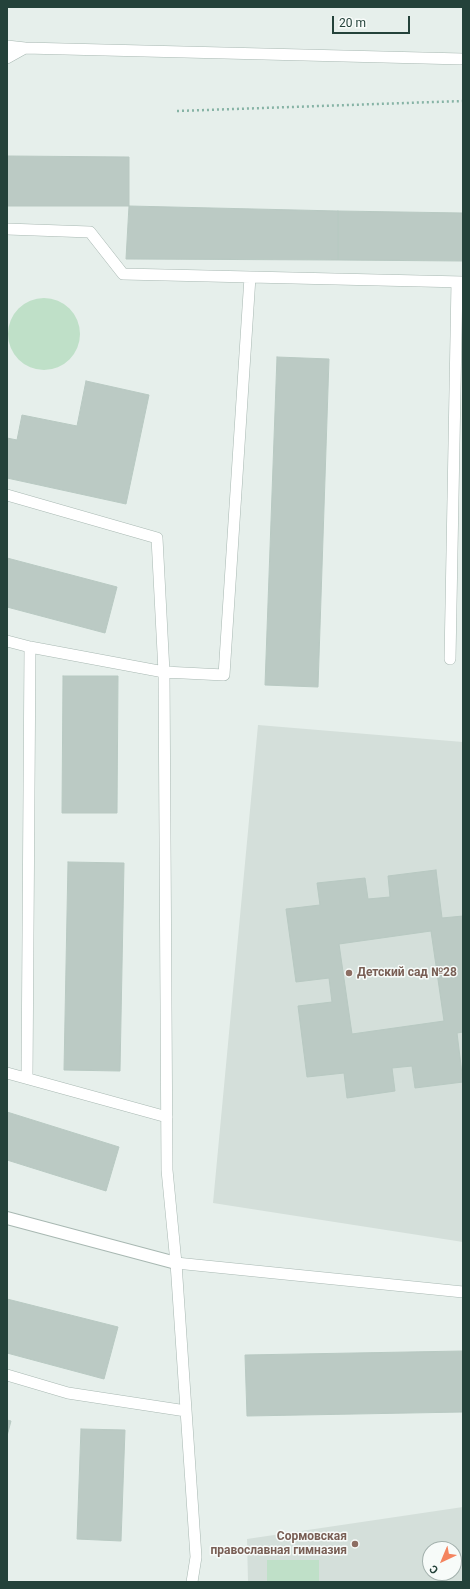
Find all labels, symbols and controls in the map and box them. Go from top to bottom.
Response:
scale bar [334,8,412,34]
text: 20 m [339,16,366,30]
place label: Детский сад №28 [357,966,457,980]
marker: Детский сад №28 [344,968,354,978]
place label: Сормовская православная гимназия [210,1530,347,1558]
marker: Сормовская православная гимназия [350,1539,360,1549]
north arrow [422,1541,462,1581]
text: С [427,1562,441,1576]

